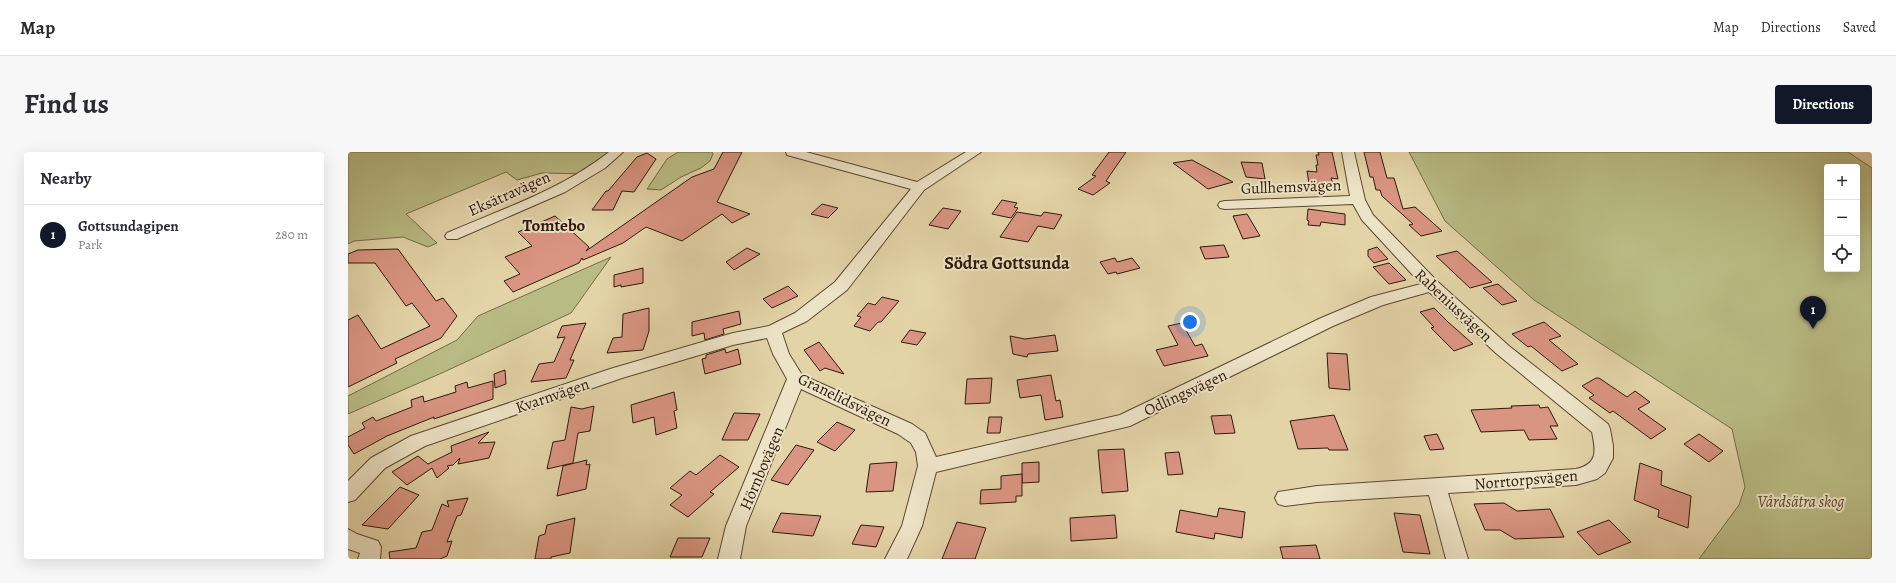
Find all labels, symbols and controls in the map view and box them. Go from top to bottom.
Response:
text: Map [20,15,55,41]
text: Map [1713,18,1739,37]
text: Directions [1761,18,1821,37]
text: Saved [1843,18,1876,37]
text: Find us [24,85,109,123]
button: Directions [1775,85,1872,124]
map controls [1824,164,1860,272]
button: + [1824,164,1860,200]
street label: Eksätravägen [465,166,554,222]
text: Nearby [40,167,91,190]
street label: Gullhemsvägen [1240,174,1342,200]
button: − [1824,200,1860,236]
district label: Tomtebo [523,214,586,237]
text: Gottsundagipen [78,216,179,236]
text: 1 [51,226,55,243]
text: 280 m [275,226,308,243]
text: Park [78,236,102,253]
button: locate [1824,236,1860,272]
district label: Södra Gottsunda [944,251,1070,275]
street label: Rabeniusvägen [1410,264,1497,348]
pin: 1 [1800,296,1826,329]
your location [1180,312,1200,332]
street label: Odlingsvägen [1140,364,1231,422]
street label: Granelidsvägen [794,368,895,432]
street label: Kvarnvägen [512,373,592,419]
street label: Hörnbovägen [734,423,789,514]
street label: Norrtorpsvägen [1473,464,1579,495]
park label: Vårdsätra skog [1758,491,1844,513]

